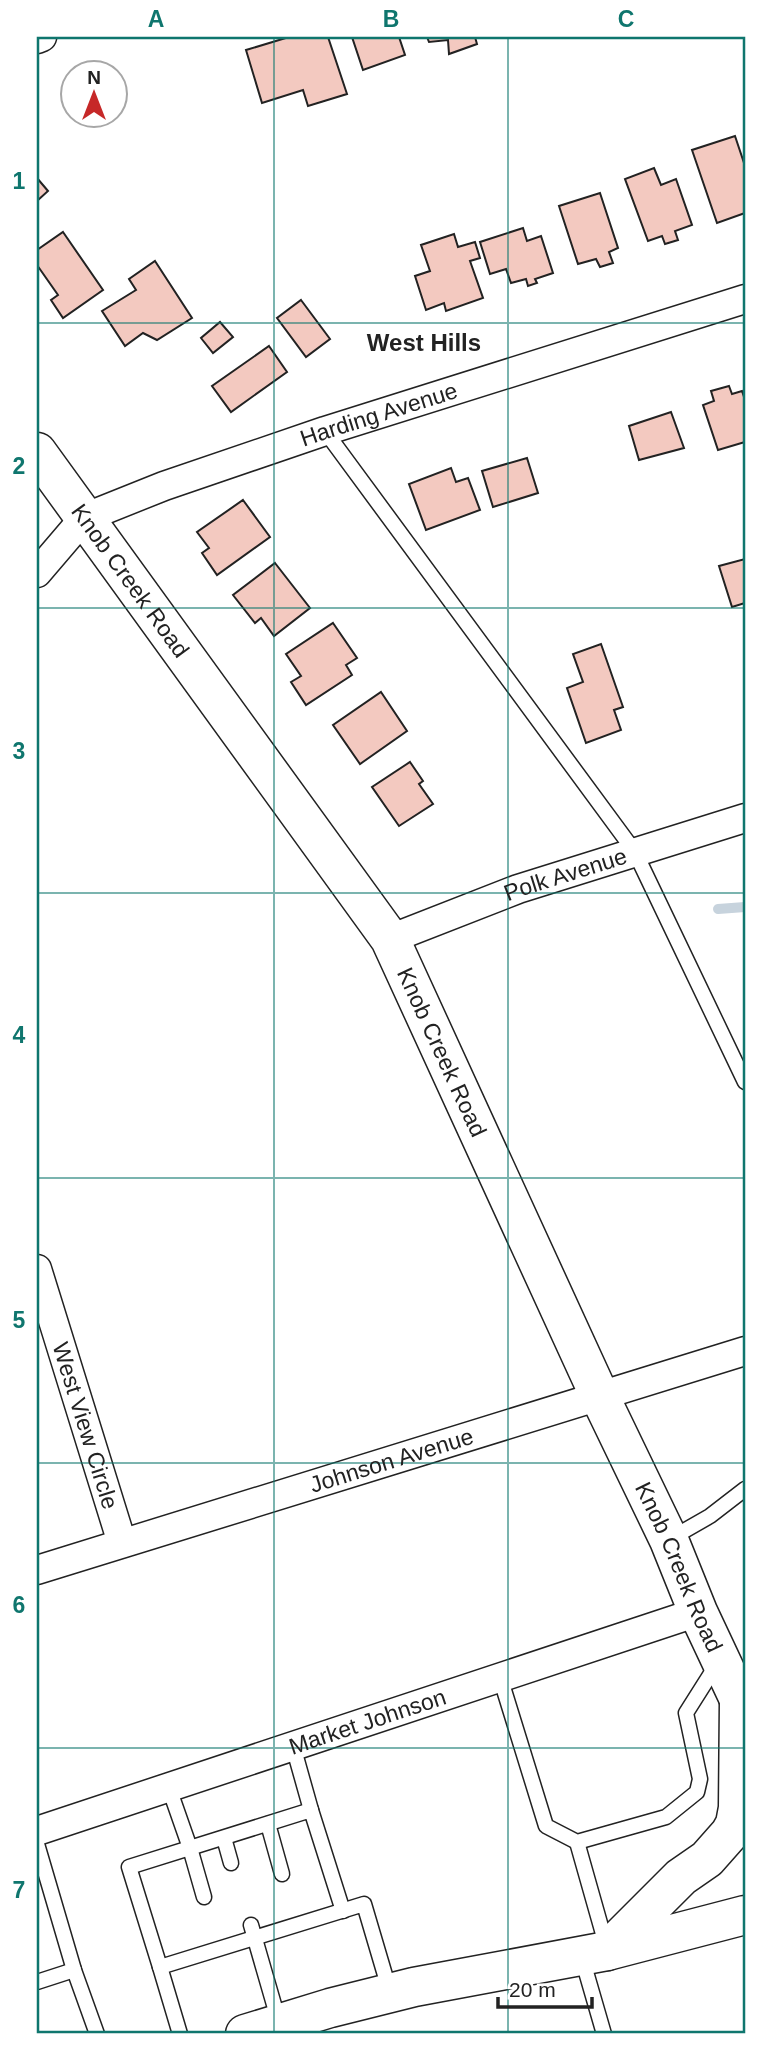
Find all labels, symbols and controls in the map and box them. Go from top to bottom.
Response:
text: A [148,6,164,32]
text: B [383,6,399,32]
text: C [618,6,634,32]
north arrow [60,60,130,130]
text: N [87,67,101,88]
text: 1 [13,168,26,194]
district label: West Hills [367,329,481,356]
street label: Harding Avenue [297,377,461,451]
text: 2 [13,453,25,479]
street label: Knob Creek Road [66,499,195,662]
text: 3 [13,738,25,764]
street label: Polk Avenue [500,843,630,906]
street label: Knob Creek Road [392,964,492,1141]
text: 4 [13,1022,26,1048]
text: 5 [13,1307,26,1333]
street label: West View Circle [48,1339,124,1512]
street label: Johnson Avenue [307,1423,476,1498]
street label: Knob Creek Road [630,1478,728,1656]
text: 6 [13,1592,25,1618]
street label: Market Johnson [286,1683,449,1760]
text: 7 [13,1877,25,1903]
scale bar [498,1966,593,2010]
text: 20 m [509,1978,556,2001]

